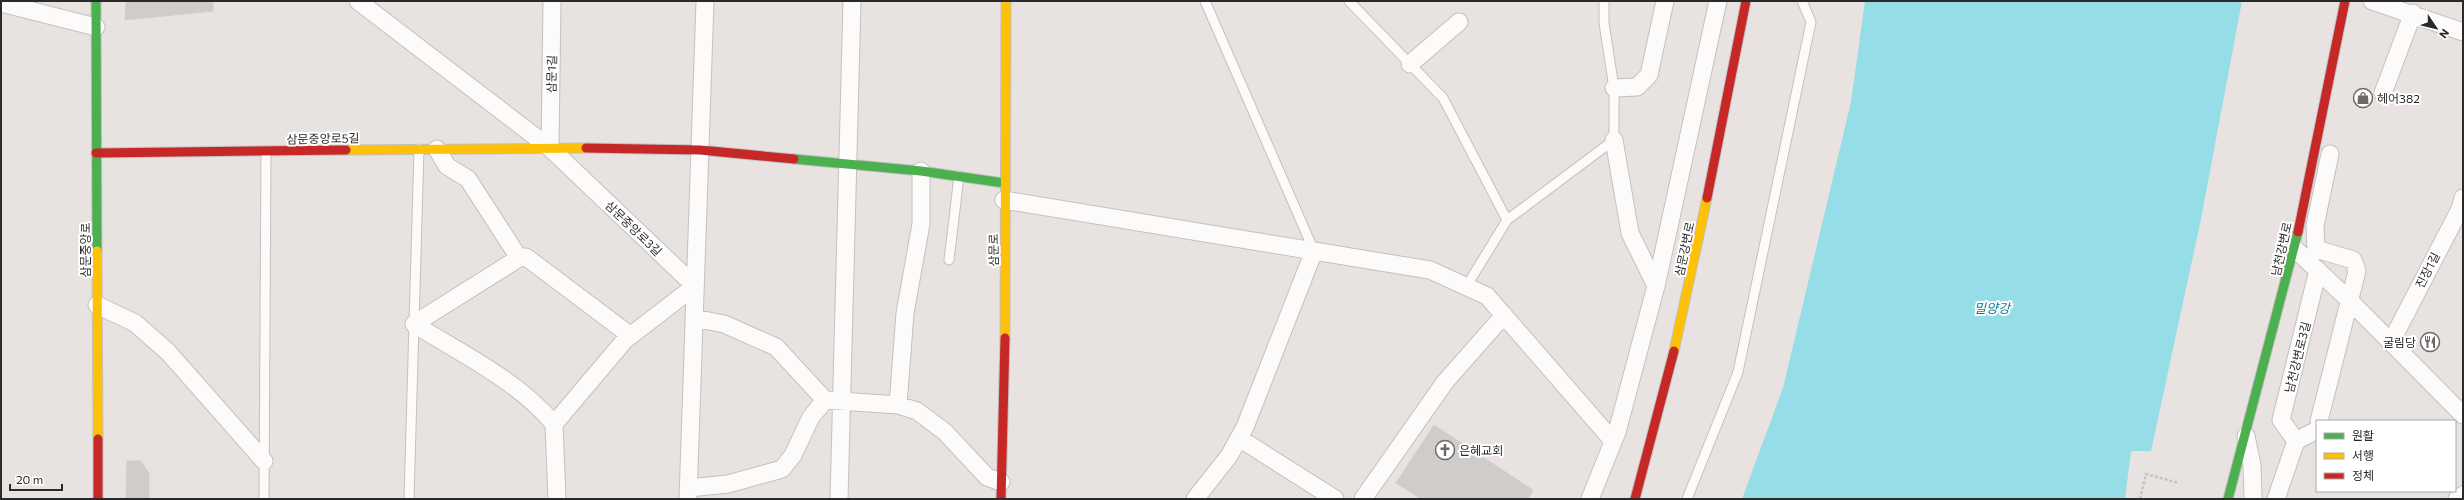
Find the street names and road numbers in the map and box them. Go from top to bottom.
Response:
street label: 삼문1길 [544,55,558,93]
street label: 삼문중앙로5길 [286,130,360,146]
street label: 삼문중앙로3길 [603,198,665,258]
street label: 삼문강변로 [1671,221,1697,277]
street label: 남천강변로 [2268,221,2294,277]
street label: 삼문중앙로 [78,222,92,278]
street label: 삼문로 [986,233,1000,267]
street label: 진장1길 [2412,250,2442,290]
street label: 남천강변로3길 [2281,320,2313,394]

